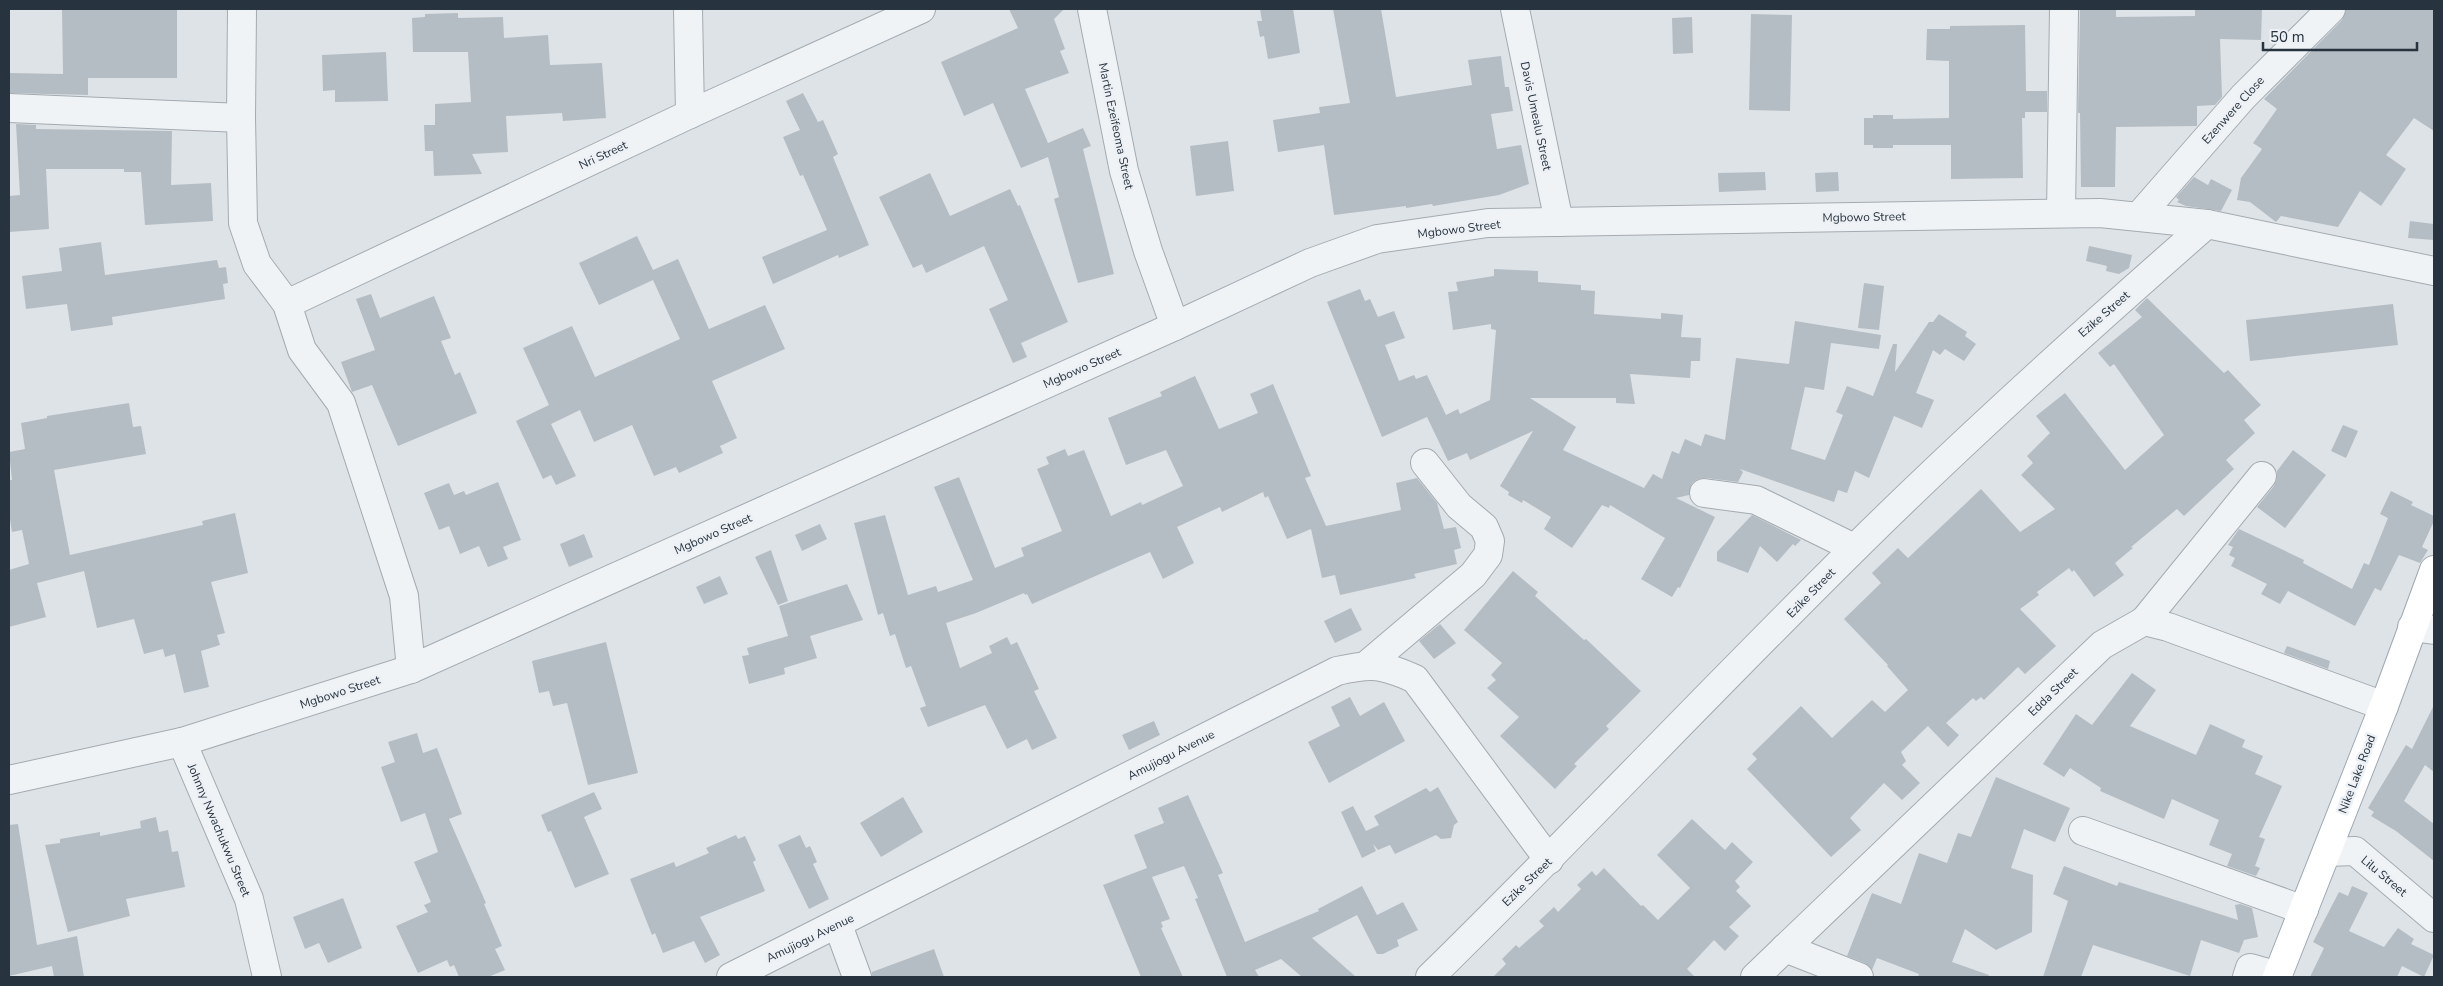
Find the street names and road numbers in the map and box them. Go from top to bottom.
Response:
street label: Davis Umealu Street [1517,60,1556,173]
street label: Martin Ezeifeoma Street [1095,61,1137,192]
street label: Ezenwere Close [2198,73,2268,147]
street label: Nri Street [576,136,631,173]
street label: Mgbowo Street [1822,208,1907,226]
street label: Mgbowo Street [1417,216,1502,242]
street label: Ezike Street [2075,287,2134,341]
street label: Mgbowo Street [1041,343,1124,392]
street label: Mgbowo Street [672,509,755,558]
street label: Ezike Street [1783,564,1839,621]
street label: Edda Street [2025,664,2082,720]
street label: Mgbowo Street [298,671,383,712]
street label: Amujiogu Avenue [1125,726,1217,784]
street label: Nike Lake Road [2335,732,2379,816]
street label: Johnny Nwachukwu Street [183,760,255,900]
street label: Lilu Street [2358,852,2411,900]
street label: Ezike Street [1499,854,1556,910]
street label: Amujiogu Avenue [763,910,857,966]

